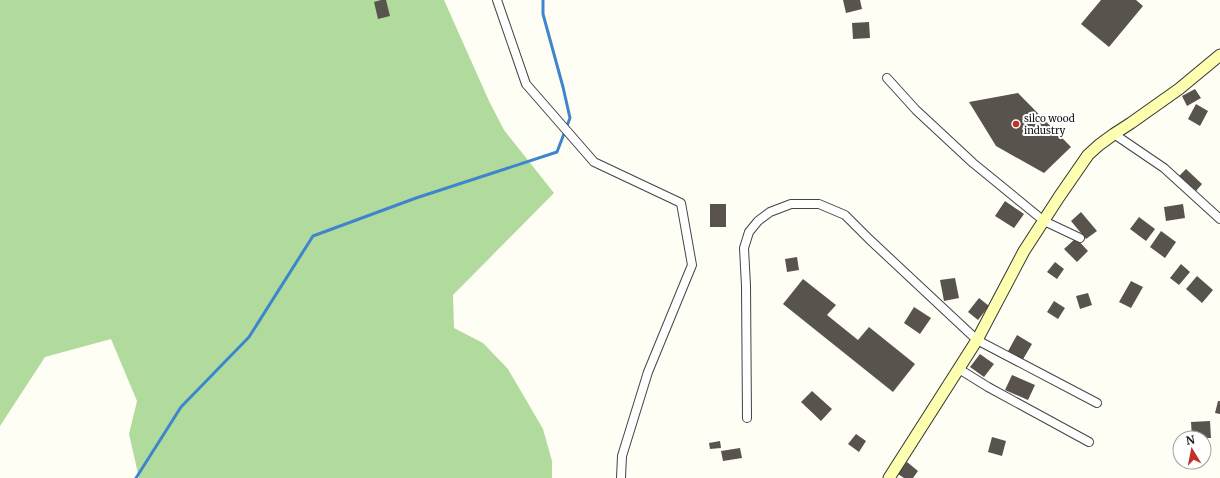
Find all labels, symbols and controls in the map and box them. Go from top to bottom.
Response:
place label: silco wood industry [1024,112,1075,137]
marker: silco wood industry [1011,119,1021,129]
north arrow [1172,430,1212,470]
text: N [1185,432,1196,448]

